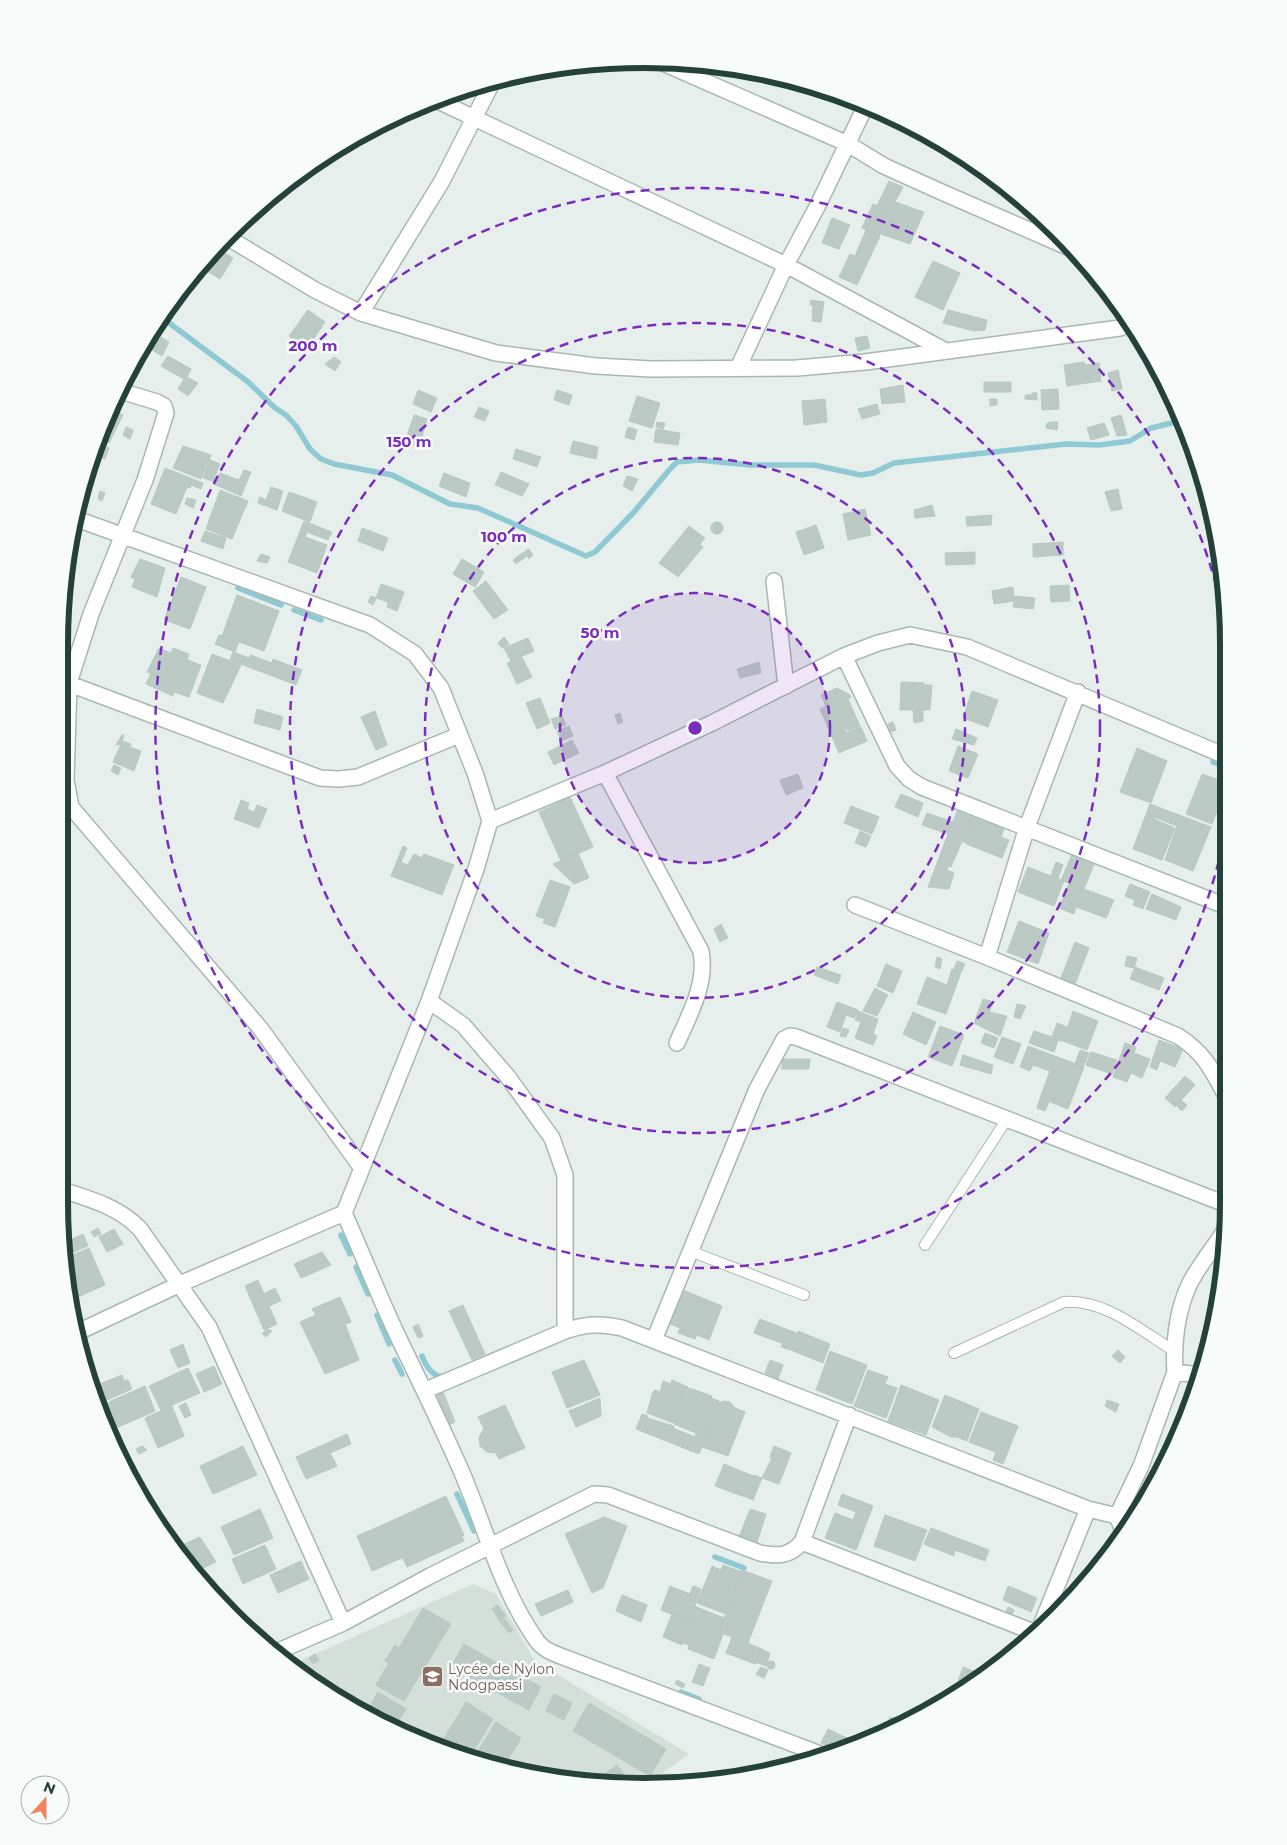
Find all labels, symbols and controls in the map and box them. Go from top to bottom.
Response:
text: 200 m [288,336,338,355]
text: 150 m [387,432,431,451]
text: 100 m [481,527,527,546]
text: 50 m [580,623,620,642]
centre of rings [686,719,704,737]
place label: Lycée de Nylon Ndogpassi [448,1660,555,1694]
school or university icon: Lycée de Nylon Ndogpassi [420,1665,444,1689]
north arrow [20,1775,70,1825]
text: N [41,1777,58,1798]

